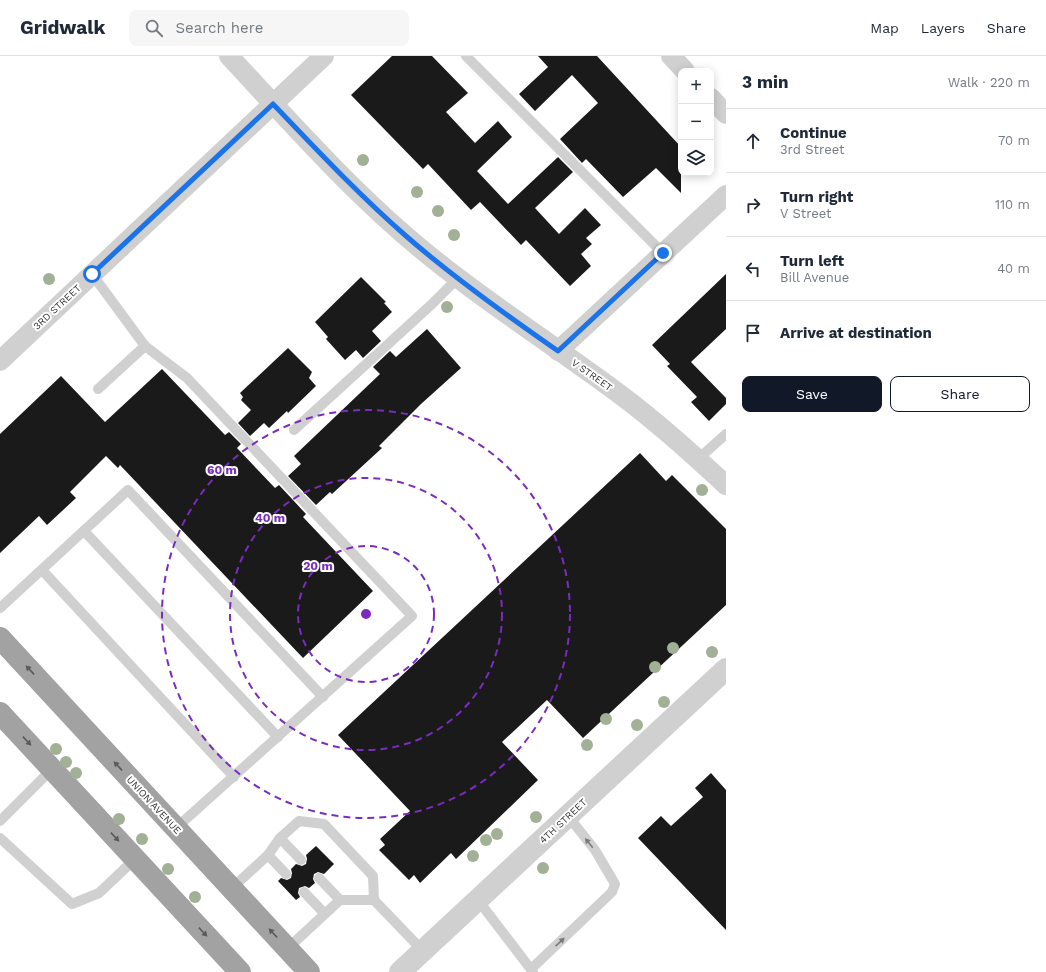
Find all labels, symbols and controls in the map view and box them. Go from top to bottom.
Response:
search box [129,10,409,46]
text: Gridwalk [20,16,105,39]
icon: search [143,17,165,39]
text: Search here [175,19,263,37]
text: Map [870,20,899,36]
text: Layers [921,20,965,36]
text: Share [987,20,1026,36]
map controls [678,68,714,176]
button: + [678,68,714,104]
text: 3 min [742,72,788,92]
text: Walk · 220 m [948,75,1030,90]
button: − [678,104,714,140]
text: Continue [780,124,847,142]
icon: ahead [742,130,764,152]
text: 70 m [998,133,1030,148]
button: layers [678,140,714,176]
text: 3rd Street [780,142,844,157]
text: Turn right [780,188,853,206]
icon: right [742,194,764,216]
text: 110 m [995,197,1030,212]
text: V Street [780,206,832,221]
route end [654,244,672,262]
text: Turn left [780,252,844,270]
icon: left [742,258,764,280]
text: 40 m [997,261,1030,276]
route start [83,265,101,283]
text: Bill Avenue [780,270,849,285]
street label: 3RD STREET [31,282,83,332]
icon: arrive [742,322,764,344]
text: Arrive at destination [780,324,932,342]
street label: V STREET [570,357,614,393]
button: Save [742,376,882,412]
button: Share [890,376,1030,412]
text: 60 m [207,463,237,477]
text: 40 m [255,511,285,525]
text: 20 m [303,559,333,573]
centre of rings [359,607,373,621]
one-way arrow [25,665,35,675]
one-way arrow [22,736,31,747]
one-way arrow [114,761,123,770]
street label: UNION AVENUE [124,774,184,836]
street label: 4TH STREET [537,796,589,846]
one-way arrow [110,832,120,842]
one-way arrow [585,837,593,848]
one-way arrow [199,927,208,937]
one-way arrow [268,928,277,938]
one-way arrow [555,938,564,947]

